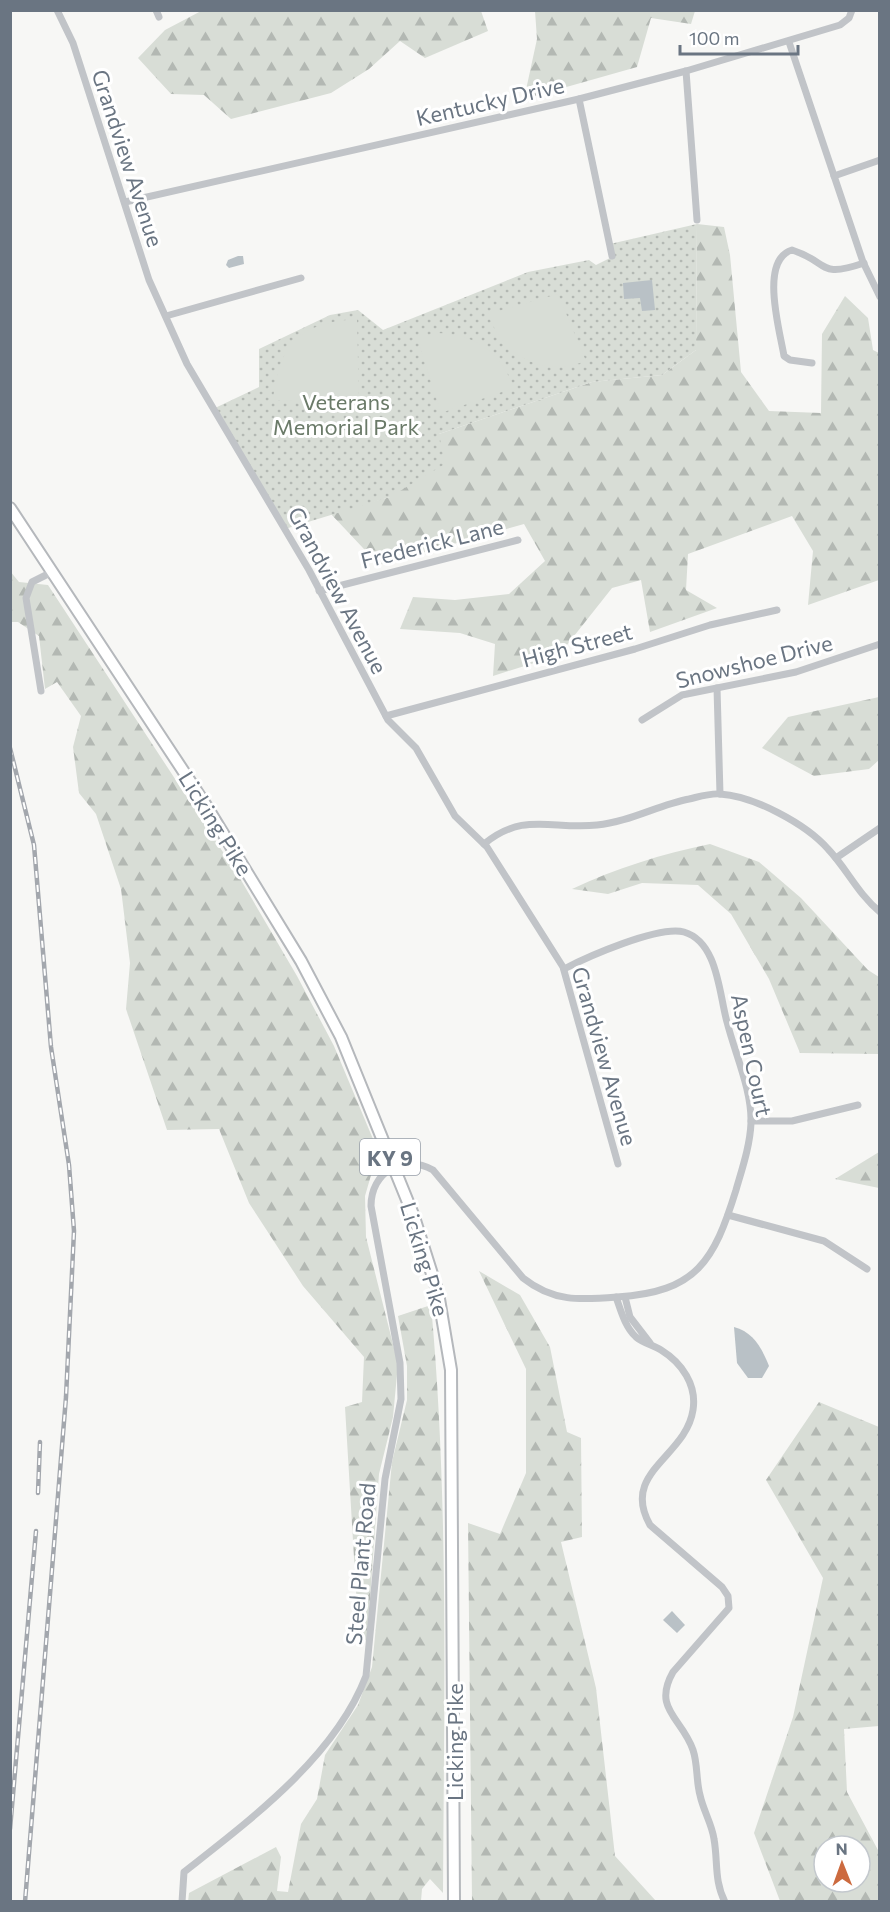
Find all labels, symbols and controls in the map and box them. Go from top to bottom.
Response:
scale bar [680,18,798,56]
text: 100 m [689,27,739,49]
street label: Grandview Avenue [87,66,169,250]
street label: Kentucky Drive [413,71,567,131]
park label: Veterans Memorial Park [273,388,419,440]
street label: Grandview Avenue [283,502,393,678]
street label: Frederick Lane [358,512,506,574]
street label: High Street [519,617,635,673]
street label: Snowshoe Drive [673,628,835,694]
street label: Licking Pike [173,766,259,880]
street label: Grandview Avenue [567,963,643,1149]
street label: Aspen Court [726,991,778,1119]
road number: KY 9 [360,1139,420,1175]
street label: Licking Pike [395,1199,455,1319]
street label: Steel Plant Road [339,1482,381,1646]
street label: Licking Pike [441,1683,468,1801]
north arrow [812,1834,872,1894]
text: N [836,1839,848,1858]

